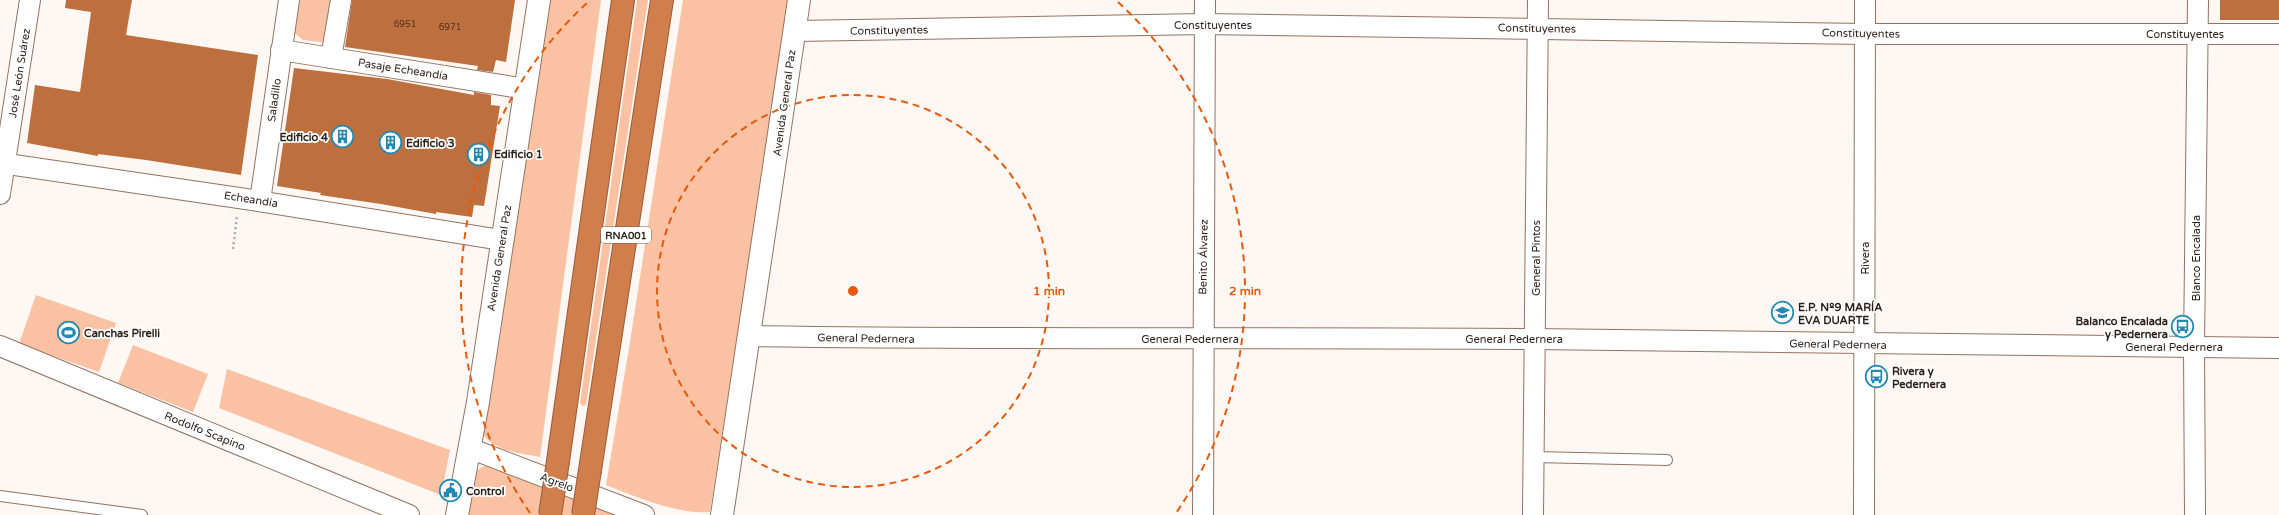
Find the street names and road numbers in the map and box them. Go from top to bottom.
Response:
street label: Constituyentes [1174,19,1252,32]
street label: Constituyentes [1498,21,1576,36]
street label: Constituyentes [850,23,928,38]
street label: Constituyentes [1822,26,1900,41]
street label: José León Suárez [6,27,33,119]
street label: Constituyentes [2146,28,2224,41]
street label: Avenida General Paz [771,48,798,157]
street label: Pasaje Echeandía [357,56,449,83]
street label: Saladillo [265,77,284,123]
street label: Echeandía [223,189,279,210]
street label: Avenida General Paz [485,203,514,312]
street label: Blanco Encalada [2190,215,2203,301]
street label: Benito Álvarez [1195,219,1211,295]
street label: General Pintos [1530,220,1543,296]
road number: RNA001 [601,227,651,243]
street label: Rivera [1859,242,1872,274]
street label: General Pedernera [817,331,915,346]
street label: General Pedernera [1141,333,1239,346]
street label: General Pedernera [1465,333,1563,346]
street label: General Pedernera [1789,337,1887,352]
street label: General Pedernera [2125,341,2223,354]
street label: Rodolfo Scapino [162,409,247,454]
street label: Agrelo [538,470,576,495]

